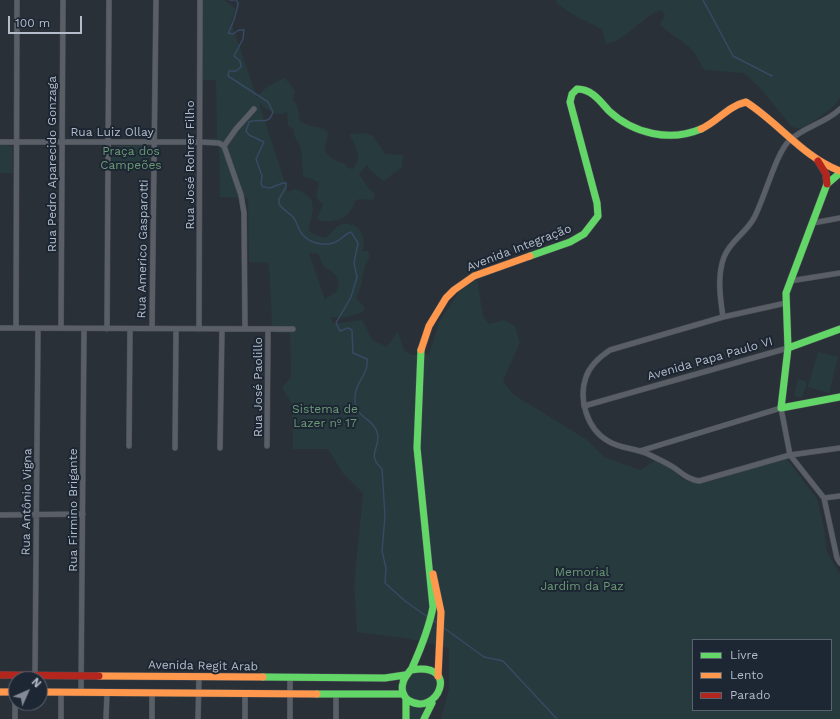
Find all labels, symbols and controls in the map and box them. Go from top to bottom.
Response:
scale bar [10,8,84,34]
text: 100 m [15,16,50,30]
street label: Rua Pedro Aparecido Gonzaga [45,76,59,252]
street label: Rua José Rohrer Filho [183,100,197,230]
street label: Rua Luiz Ollay [70,125,154,139]
park label: Praça dos Campeões [100,144,162,172]
street label: Rua Americo Gasparotti [135,179,151,319]
street label: Avenida Integração [465,221,573,275]
street label: Avenida Papa Paulo VI [646,334,774,384]
street label: Rua José Paolillo [251,337,265,437]
park label: Sistema de Lazer nº 17 [292,402,358,430]
street label: Rua Antônio Vigna [19,448,35,556]
street label: Rua Firmino Brigante [66,448,80,572]
park label: Memorial Jardim da Paz [540,565,624,593]
legend [692,639,832,711]
text: Livre [730,648,758,662]
street label: Avenida Regit Arab [148,658,258,674]
text: Lento [730,668,764,682]
north arrow [8,671,48,711]
text: N [29,675,44,690]
text: Parado [730,688,770,702]

